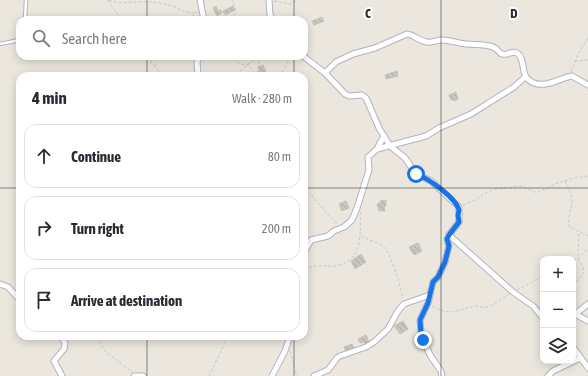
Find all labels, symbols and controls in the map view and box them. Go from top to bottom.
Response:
text: C [365,6,371,21]
text: D [510,6,518,21]
search box [16,16,308,60]
icon: search [30,27,52,49]
text: Search here [62,30,127,47]
text: 4 min [32,88,67,108]
text: Walk · 280 m [232,91,292,106]
icon: ahead [33,145,55,167]
text: Continue [71,148,121,165]
text: 80 m [268,149,291,164]
route start [407,165,425,183]
icon: right [33,217,55,239]
text: Turn right [71,220,124,237]
text: 200 m [262,221,291,236]
map controls [540,256,576,364]
button: + [540,256,576,292]
icon: arrive [33,289,55,311]
text: Arrive at destination [71,292,182,309]
button: − [540,292,576,328]
button: layers [540,328,576,364]
route end [414,331,432,349]

